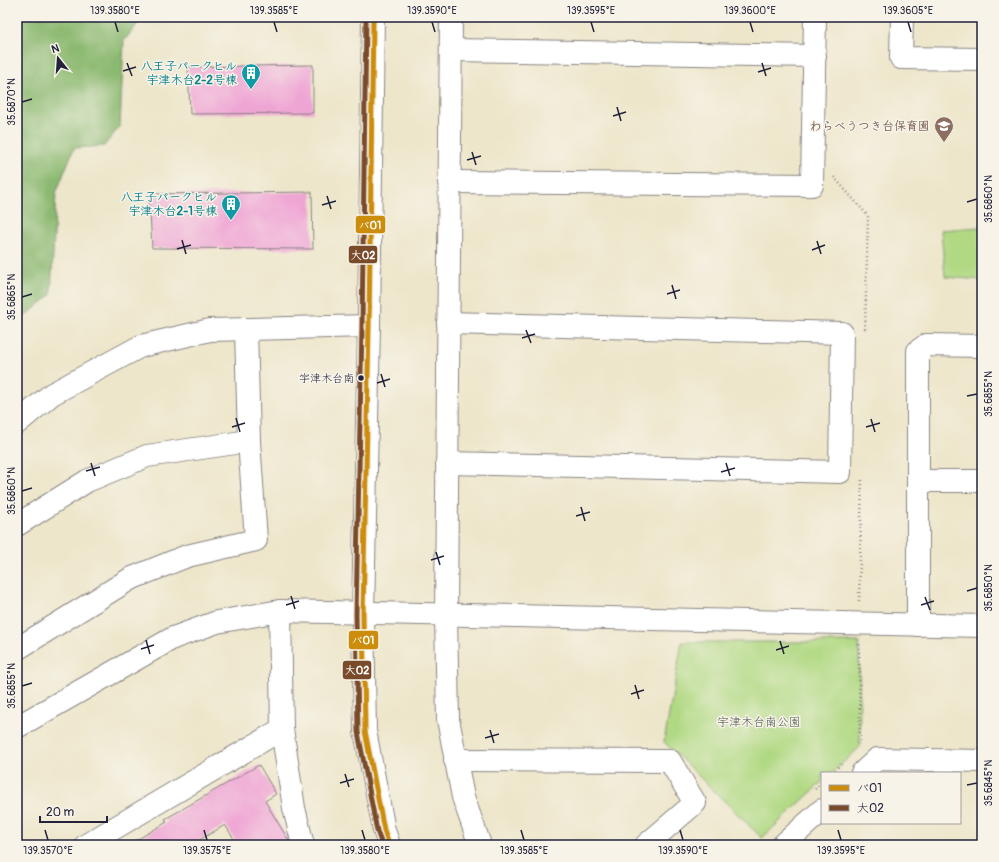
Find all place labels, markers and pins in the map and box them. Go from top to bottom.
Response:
place label: 八王子パークヒル 宇津木台2-2号棟 [141,59,237,88]
building icon: 八王子パークヒル 宇津木台2-2号棟 [240,62,262,90]
school or university icon: わらべうつき台保育園 [933,115,955,143]
place label: わらべうつき台保育園 [810,119,930,134]
place label: 八王子パークヒル 宇津木台2-1号棟 [121,190,217,219]
building icon: 八王子パークヒル 宇津木台2-1号棟 [220,193,242,221]
place label: 宇津木台南 [299,372,354,385]
marker: 宇津木台南 [356,373,366,383]

